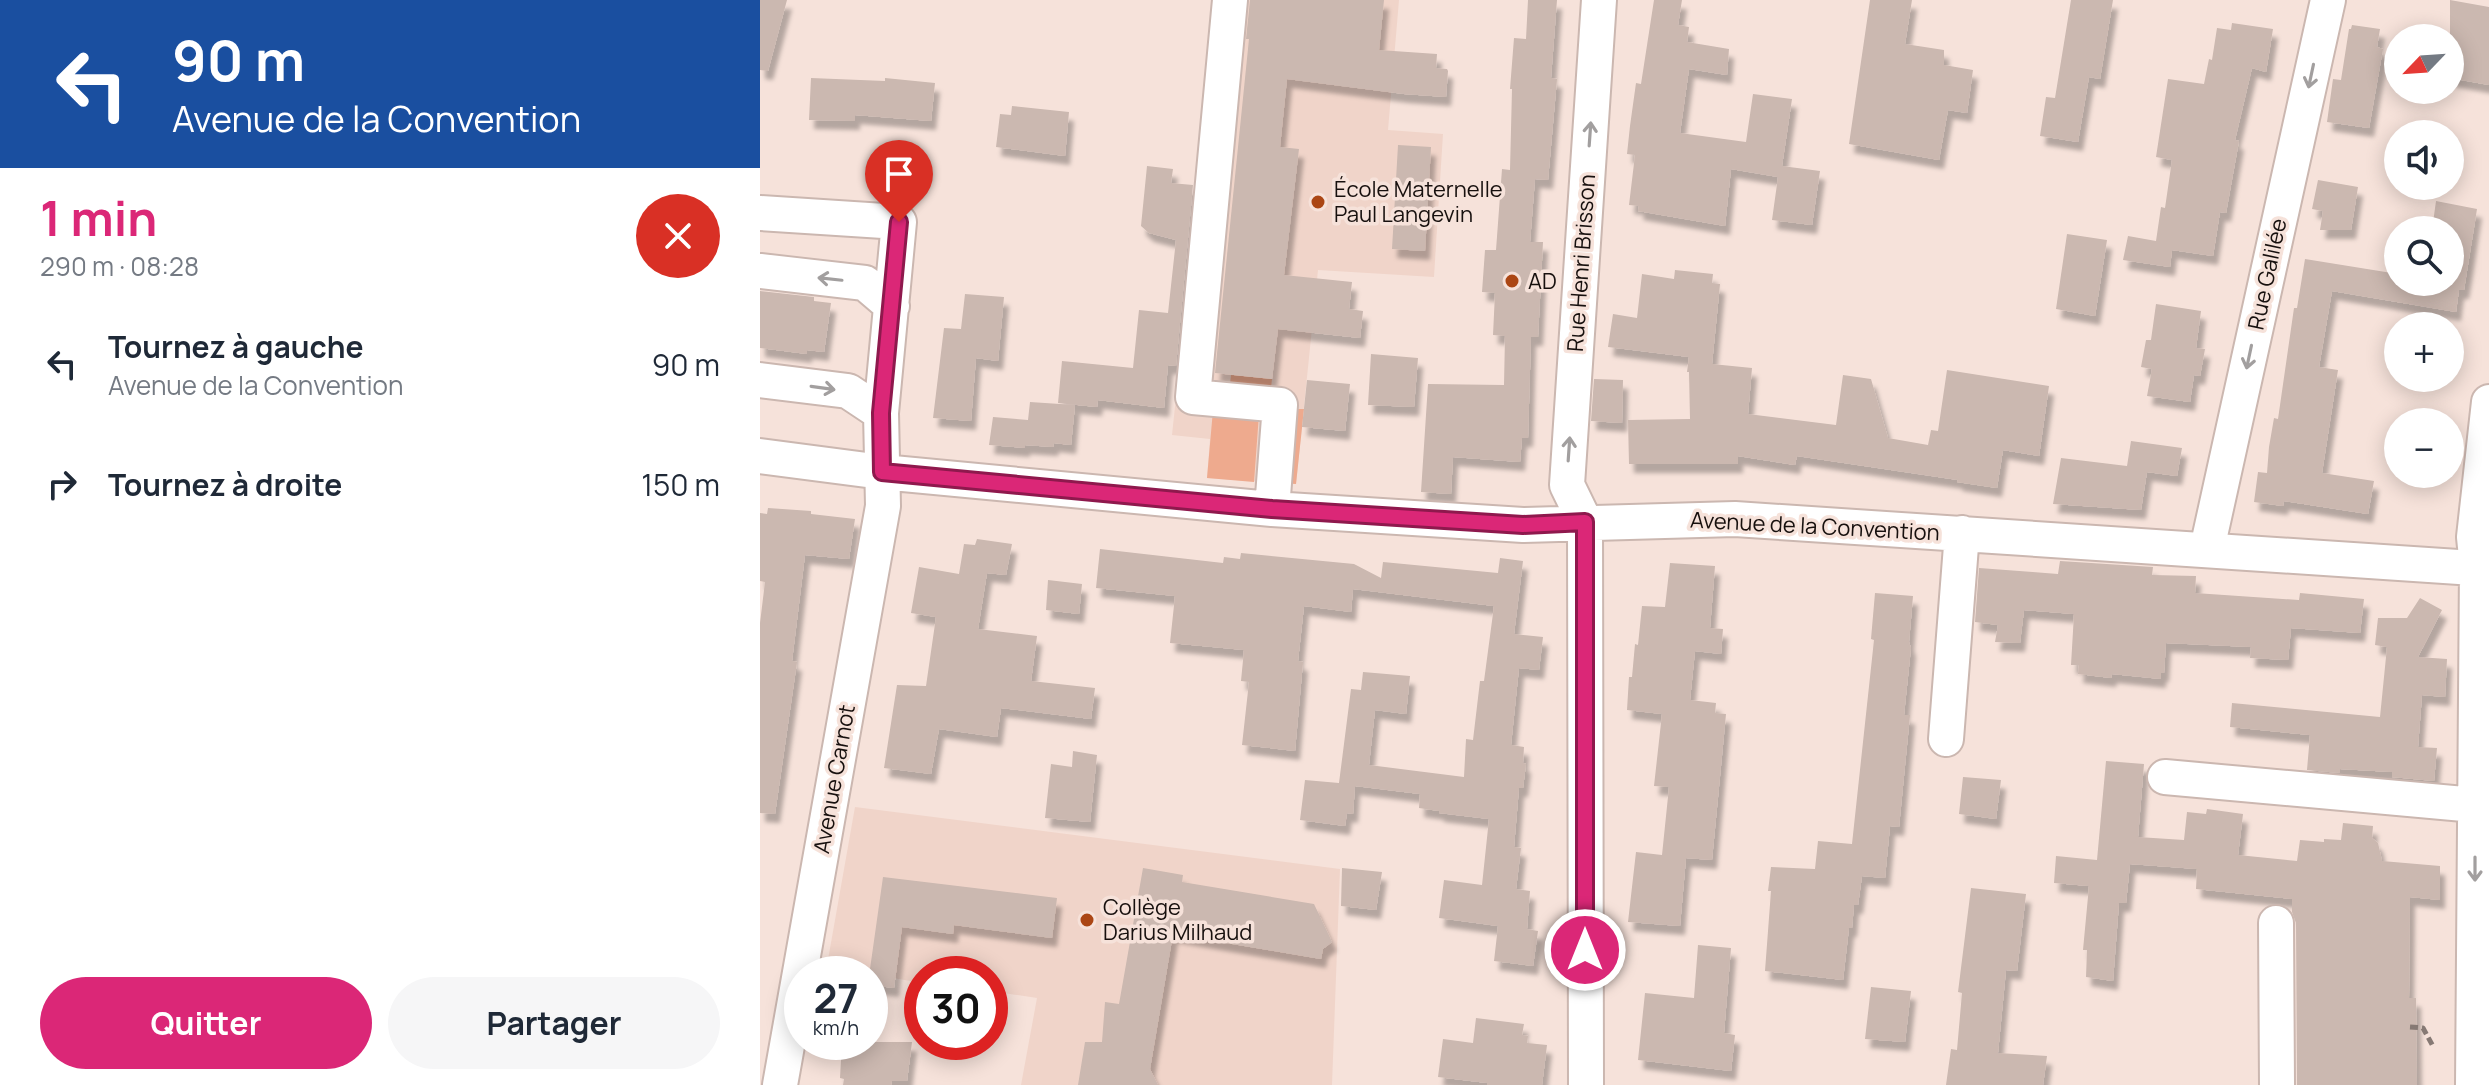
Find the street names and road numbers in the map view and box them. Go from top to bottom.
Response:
street label: Rue Henri Brisson [1560,173,1602,353]
street label: Rue Galilée [2241,215,2293,332]
street label: Avenue de la Convention [1689,504,1941,548]
street label: Avenue Carnot [806,702,862,856]

